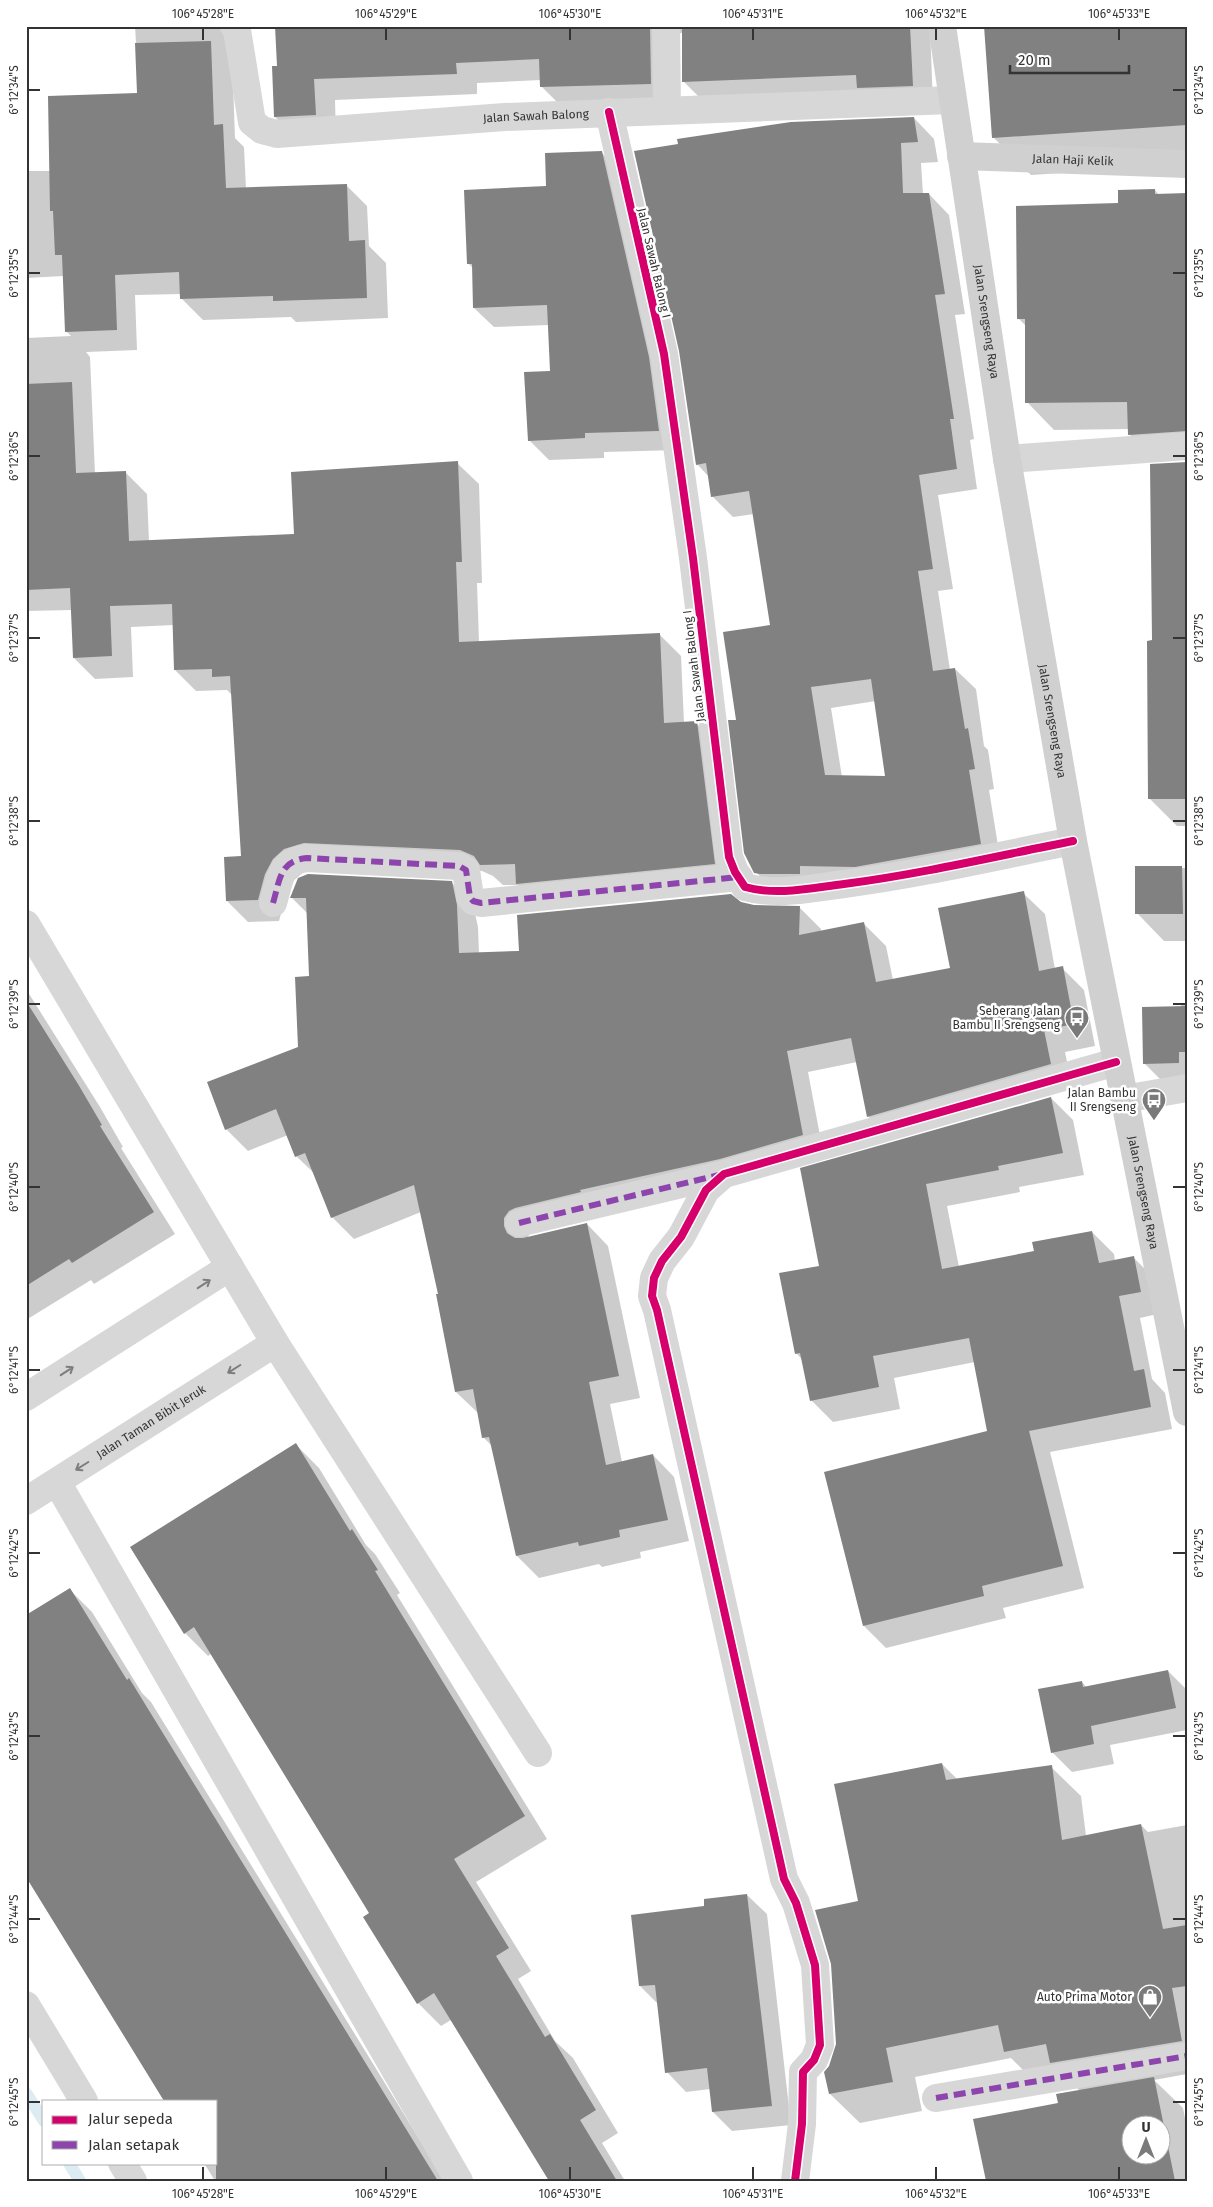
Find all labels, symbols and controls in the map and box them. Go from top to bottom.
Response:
text: 106°45'28"E [172,7,234,21]
text: 106°45'29"E [355,7,417,21]
text: 106°45'30"E [539,7,601,21]
text: 106°45'31"E [722,7,784,21]
text: 106°45'32"E [905,7,967,21]
text: 106°45'33"E [1088,7,1150,21]
scale bar [1010,42,1129,74]
text: 20 m [1018,51,1051,69]
text: 6°12'34"S [7,65,21,115]
text: 6°12'34"S [1192,65,1206,115]
street label: Jalan Sawah Balong [482,107,590,126]
street label: Jalan Haji Kelik [1032,152,1115,168]
street label: Jalan Sawah Balong I [635,207,673,319]
text: 6°12'35"S [7,248,21,298]
text: 6°12'35"S [1192,248,1206,298]
street label: Jalan Srengseng Raya [971,264,1002,380]
text: 6°12'36"S [7,431,21,481]
text: 6°12'36"S [1192,431,1206,481]
street label: Jalan Sawah Balong I [680,609,708,723]
text: 6°12'37"S [7,613,21,663]
text: 6°12'37"S [1192,613,1206,663]
street label: Jalan Srengseng Raya [1036,663,1069,779]
text: 6°12'38"S [7,796,21,846]
text: 6°12'38"S [1192,796,1206,846]
text: 6°12'39"S [7,979,21,1029]
text: 6°12'39"S [1192,979,1206,1029]
place label: Seberang Jalan Bambu II Srengseng [952,1004,1061,1032]
bus stop icon: Seberang Jalan Bambu II Srengseng [1064,1005,1090,1039]
place label: Jalan Bambu II Srengseng [1068,1086,1137,1114]
bus stop icon: Jalan Bambu II Srengseng [1141,1087,1167,1121]
street label: Jalan Srengseng Raya [1125,1135,1161,1250]
text: 6°12'40"S [7,1161,21,1212]
text: 6°12'40"S [1192,1161,1206,1212]
one-way arrow [197,1278,211,1288]
text: 6°12'41"S [7,1346,21,1394]
text: 6°12'41"S [1192,1346,1206,1394]
one-way arrow [228,1365,242,1375]
one-way arrow [60,1366,74,1376]
street label: Jalan Taman Bibit Jeruk [94,1382,209,1461]
one-way arrow [76,1461,90,1471]
text: 6°12'42"S [7,1528,21,1578]
text: 6°12'42"S [1192,1528,1206,1578]
text: 6°12'43"S [7,1711,21,1761]
text: 6°12'43"S [1192,1711,1206,1761]
text: 6°12'44"S [7,1894,21,1944]
text: 6°12'44"S [1192,1894,1206,1944]
shop icon: Auto Prima Motor [1137,1984,1163,2018]
place label: Auto Prima Motor [1037,1990,1132,2004]
text: 6°12'45"S [7,2077,21,2127]
text: 6°12'45"S [1192,2077,1206,2127]
legend [42,2100,218,2164]
text: Jalur sepeda [88,2110,173,2128]
north arrow [1120,2114,1170,2164]
text: U [1141,2119,1151,2136]
text: Jalan setapak [88,2136,179,2154]
text: 106°45'28"E [172,2187,234,2201]
text: 106°45'29"E [355,2187,417,2201]
text: 106°45'30"E [539,2187,601,2201]
text: 106°45'31"E [722,2187,784,2201]
text: 106°45'32"E [905,2187,967,2201]
text: 106°45'33"E [1088,2187,1150,2201]

